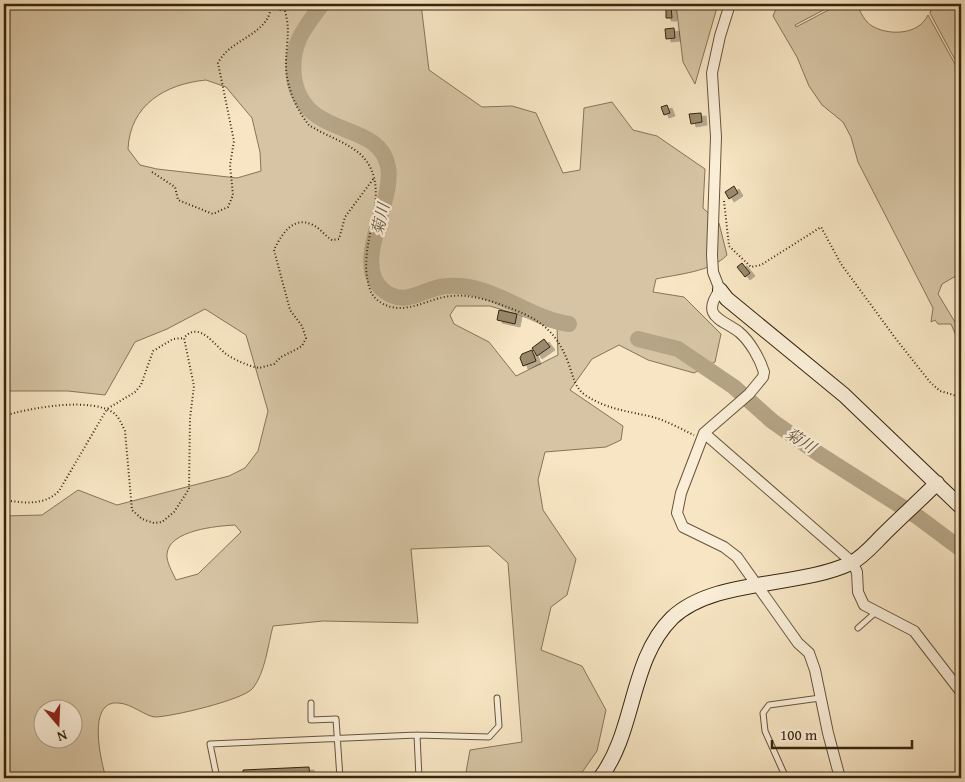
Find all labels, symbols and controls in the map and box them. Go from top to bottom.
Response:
water label: 菊川 [365,199,396,237]
water label: 菊川 [781,421,823,460]
north arrow [32,700,82,750]
scale bar [772,717,912,749]
text: 100 m [780,724,818,745]
text: N [54,725,70,747]

